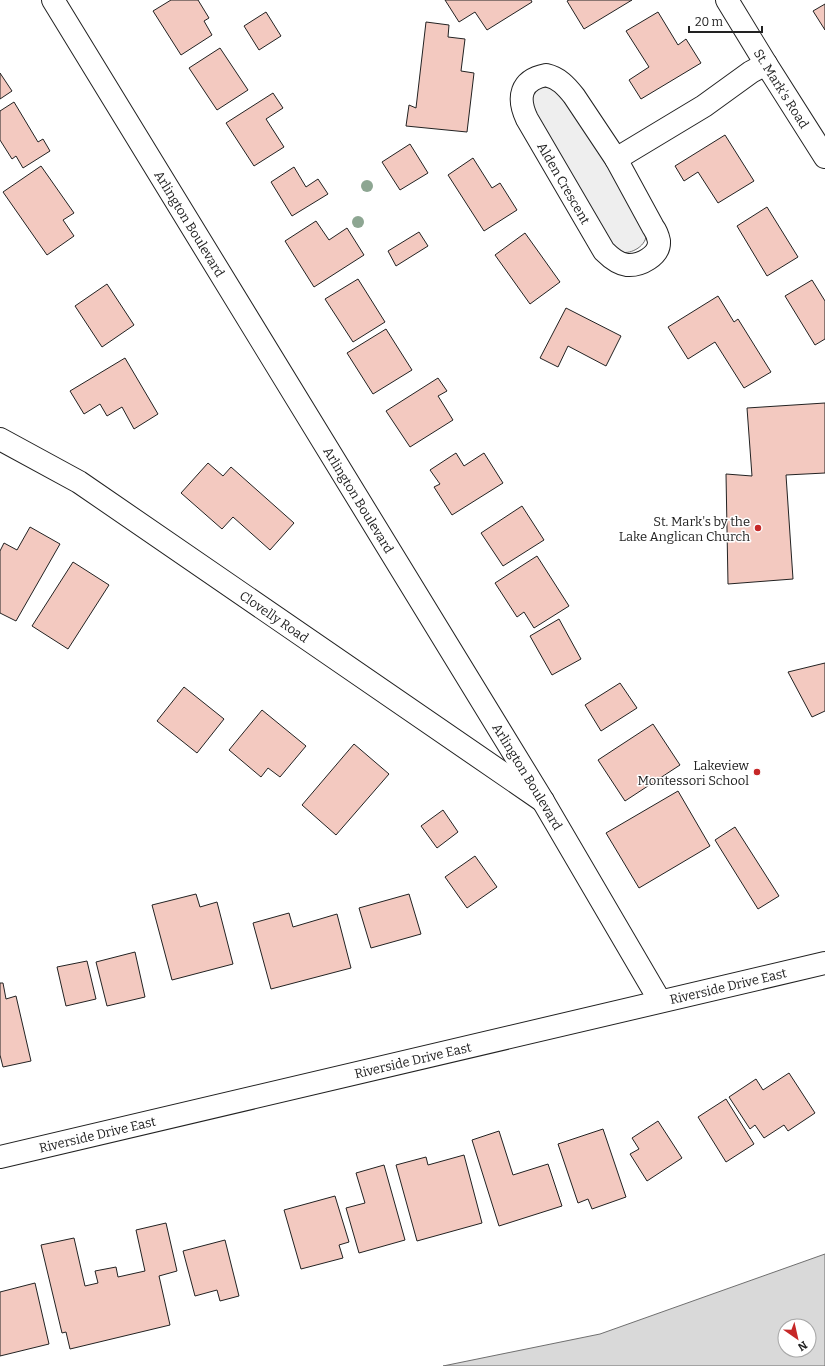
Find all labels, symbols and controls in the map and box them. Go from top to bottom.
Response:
scale bar [689,8,762,34]
text: 20 m [695,15,724,29]
street label: St. Mark's Road [751,46,812,131]
street label: Alden Crescent [534,140,593,227]
street label: Arlington Boulevard [151,168,228,280]
street label: Arlington Boulevard [320,444,397,556]
place label: St. Mark's by the Lake Anglican Church [619,514,750,544]
marker: St. Mark's by the Lake Anglican Church [753,523,763,533]
street label: Clovelly Road [237,588,312,646]
street label: Arlington Boulevard [489,721,565,833]
place label: Lakeview Montessori School [637,758,750,788]
marker: Lakeview Montessori School [752,767,762,777]
street label: Riverside Drive East [668,965,788,1007]
street label: Riverside Drive East [353,1039,473,1081]
street label: Riverside Drive East [38,1114,158,1156]
north arrow [777,1318,817,1358]
text: N [795,1338,809,1354]

